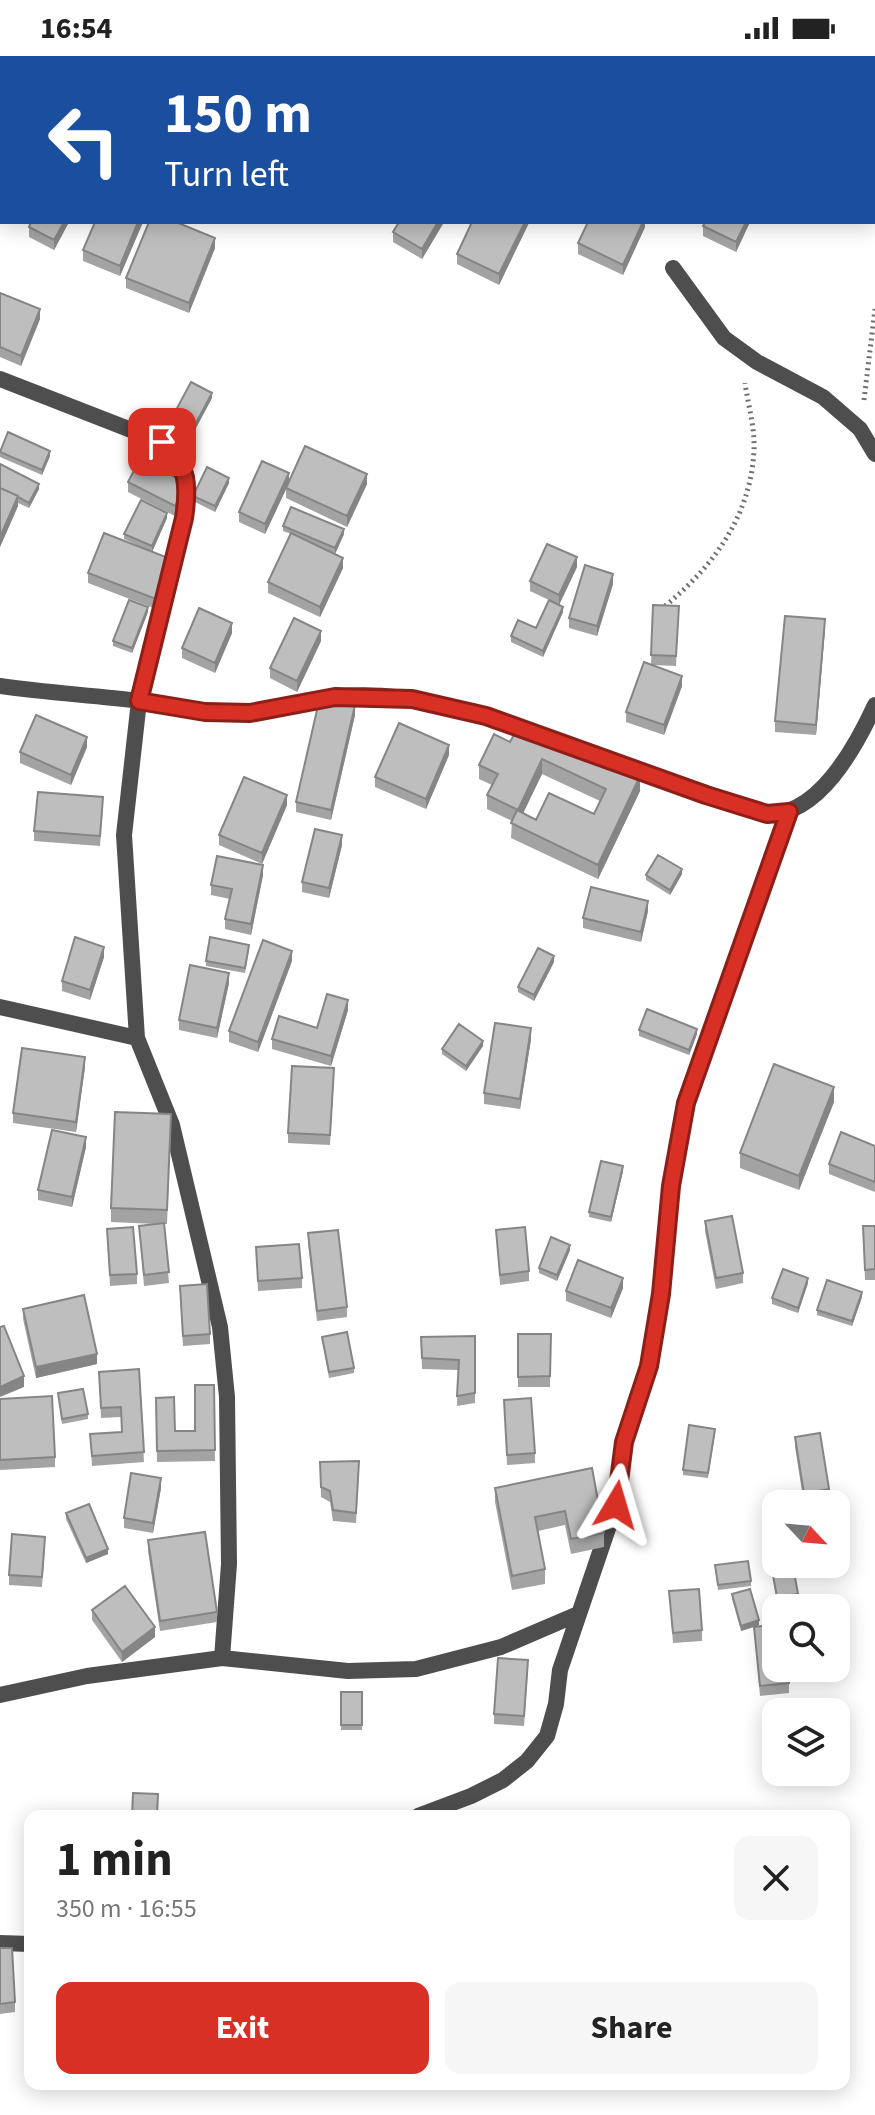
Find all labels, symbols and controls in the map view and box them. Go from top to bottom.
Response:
text: 16:54 [40,7,112,50]
text: 150 m [164,75,312,154]
icon: left [32,88,136,192]
text: Turn left [164,149,289,200]
pin [128,408,196,476]
icon: arrive [140,420,184,464]
position arrow [574,1463,658,1547]
north arrow [762,1490,850,1578]
map controls [762,1490,850,1786]
button: search [762,1594,850,1682]
button: layers [762,1698,850,1786]
text: 1 min [56,1826,173,1894]
button: close [734,1836,818,1920]
text: 350 m · 16:55 [56,1890,197,1927]
button: Exit [56,1982,429,2074]
button: Share [445,1982,818,2074]

